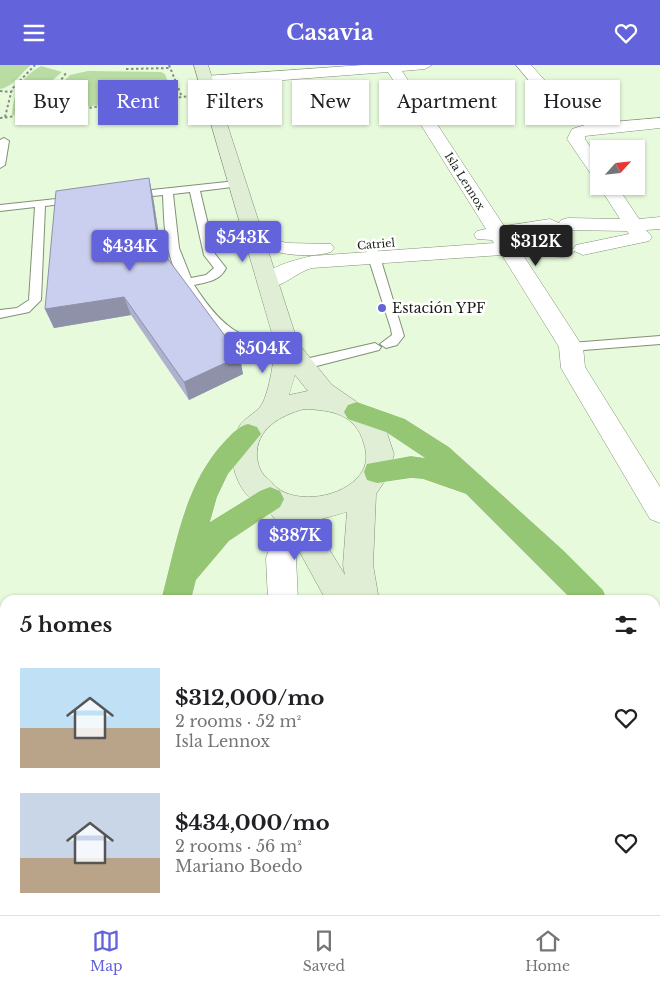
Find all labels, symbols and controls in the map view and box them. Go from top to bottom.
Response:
icon: menu [20,19,48,47]
text: Casavia [286,19,374,46]
icon: heart [612,19,640,47]
chip: Buy [15,80,88,125]
chip: Rent [98,80,178,125]
chip: Filters [188,80,282,125]
chip: New [292,80,369,125]
chip: Apartment [379,80,515,125]
chip: House [525,80,620,125]
north arrow [590,140,645,195]
map controls [590,140,645,195]
street label: Isla Lennox [442,150,488,213]
pin: $543K [208,221,278,263]
pin: $312K [501,225,571,267]
text: $543K [216,227,270,247]
pin: $434K [95,229,165,272]
text: $312K [510,231,562,251]
street label: Catriel [356,235,396,253]
text: $434K [103,236,157,256]
place label: Estación YPF [392,299,486,317]
marker: Estación YPF [376,302,388,314]
pin: $504K [228,331,298,374]
text: $504K [235,338,291,358]
pin: $387K [260,519,330,561]
text: $387K [269,525,321,545]
icon: filters [612,611,640,639]
text: 5 homes [20,612,112,638]
text: $312,000/mo [175,685,324,711]
icon: home [60,688,120,748]
icon: heart [612,704,640,732]
text: 2 rooms · 52 m² [175,711,301,731]
text: Isla Lennox [175,731,270,751]
text: $434,000/mo [175,810,330,836]
icon: home [60,813,120,873]
icon: heart [612,829,640,857]
text: 2 rooms · 56 m² [175,836,302,856]
text: Mariano Boedo [175,856,303,876]
tab: Map [90,927,123,975]
tab: Saved [303,927,345,975]
tab: Home [525,927,570,975]

